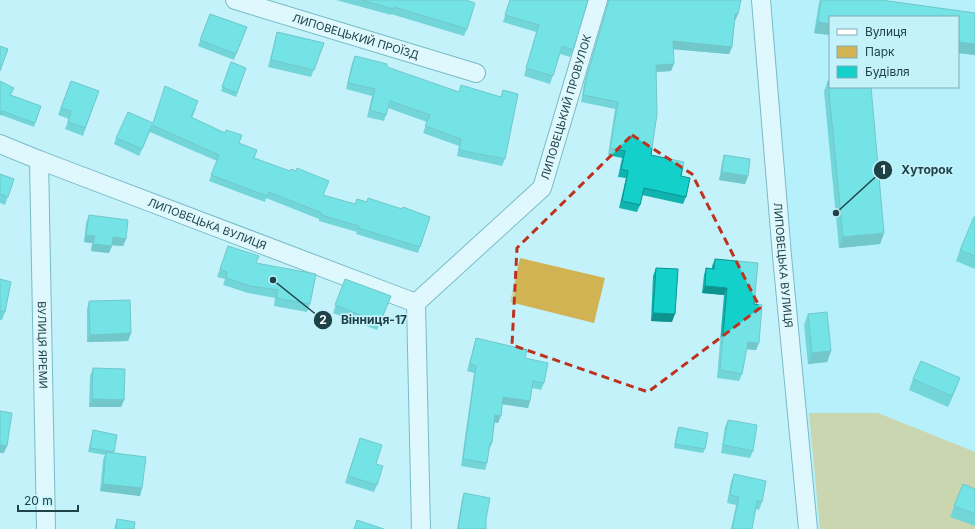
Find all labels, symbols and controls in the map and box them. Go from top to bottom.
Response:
street label: ЛИПОВЕЦЬКИЙ ПРОЇЗД [291,11,421,62]
legend [829,16,959,88]
text: Вулиця [865,24,907,39]
street label: ЛИПОВЕЦЬКИЙ ПРОВУЛОК [538,32,595,181]
text: Парк [865,44,895,59]
text: Будівля [865,64,910,79]
callout: Хуторок [873,158,961,182]
text: 1 [880,162,886,177]
text: Хуторок [901,162,953,177]
street label: ЛИПОВЕЦЬКА ВУЛИЦЯ [146,195,268,253]
street label: ЛИПОВЕЦЬКА ВУЛИЦЯ [771,202,796,328]
street label: ВУЛИЦЯ ЯРЕМИ [35,301,50,389]
callout: Вінниця-17 [313,308,415,332]
text: 2 [319,312,327,327]
text: Вінниця-17 [341,312,407,327]
scale bar [18,487,78,513]
text: 20 m [24,493,53,508]

